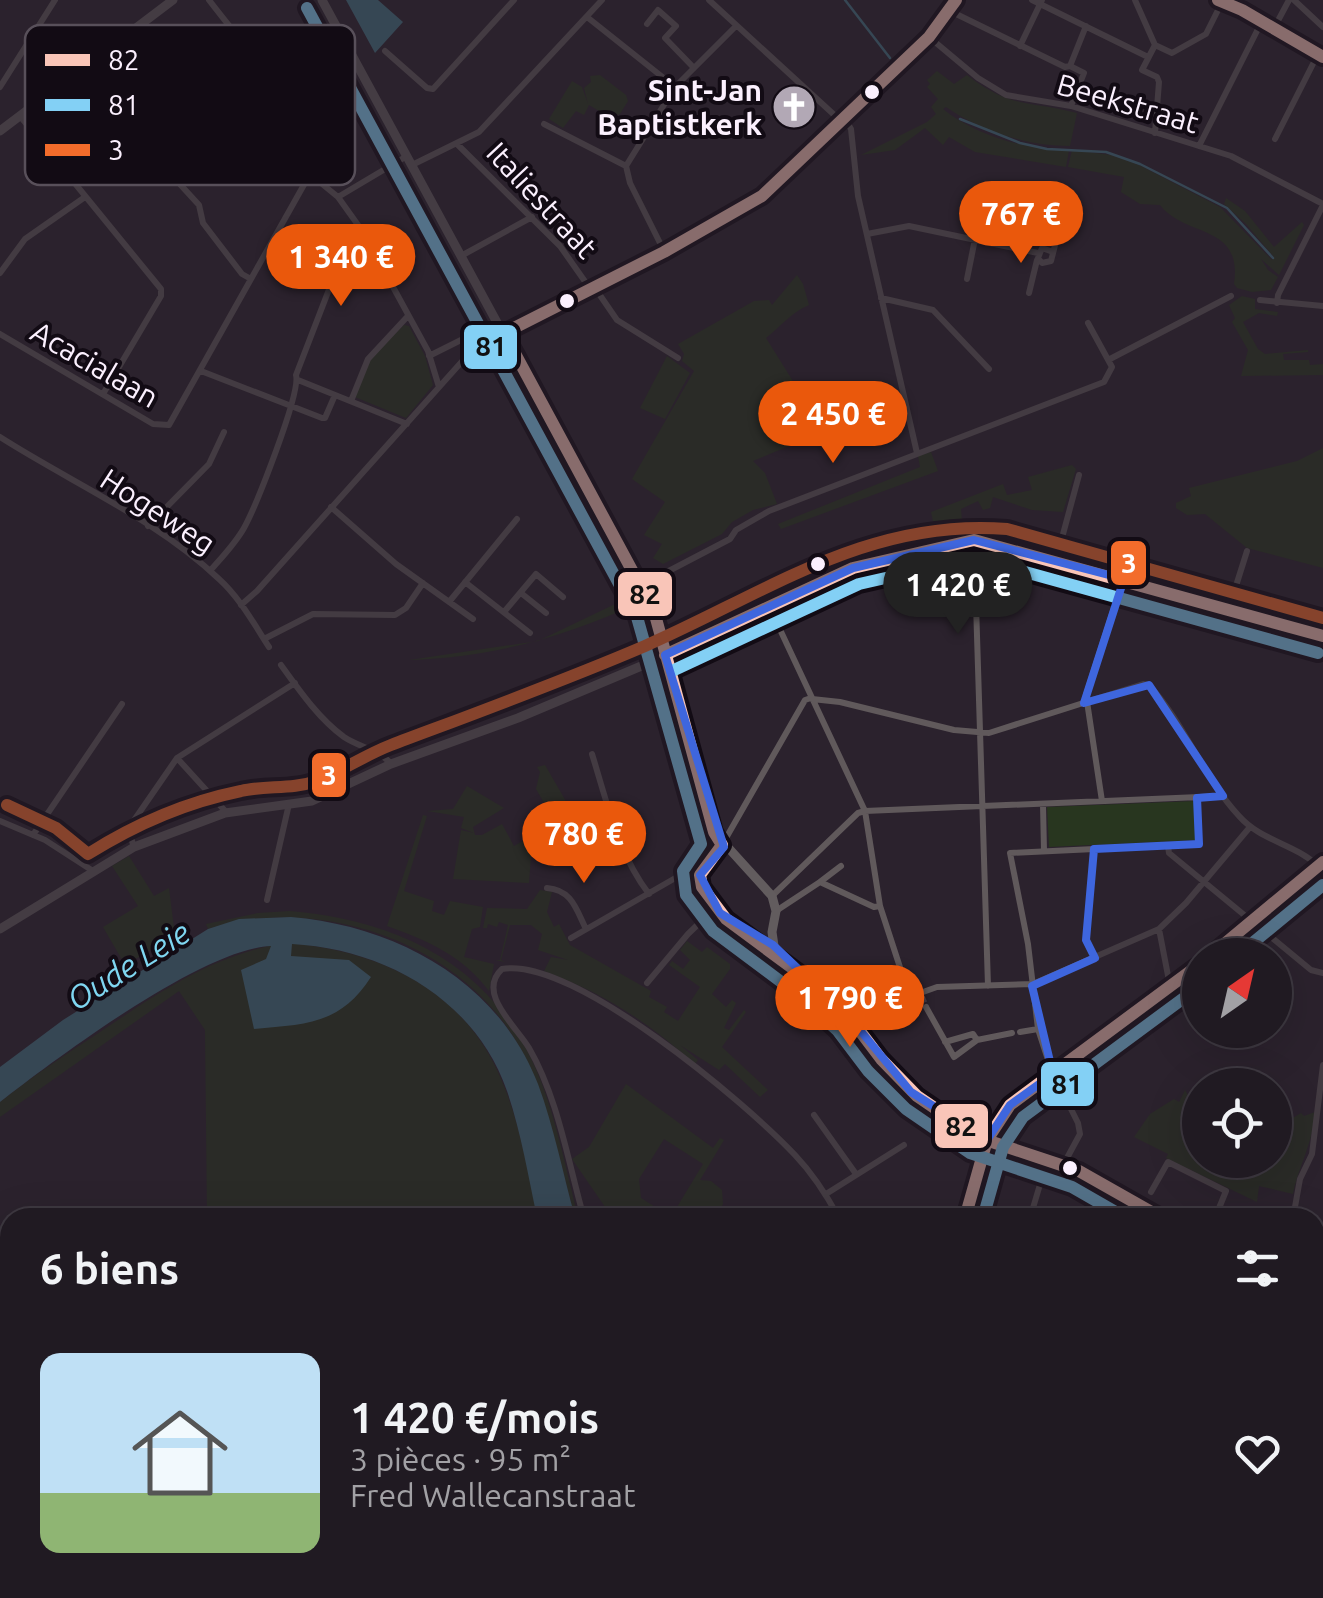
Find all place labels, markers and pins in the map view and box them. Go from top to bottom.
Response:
place label: Sint-Jan Baptistkerk [597,73,762,141]
unlabelled marker [862,82,882,102]
church icon: Sint-Jan Baptistkerk [771,84,817,130]
pin: 767 € [951,181,1091,266]
pin: 1 340 € [249,224,433,309]
unlabelled marker [557,291,577,311]
pin: 2 450 € [741,381,925,466]
pin: 1 420 € [866,552,1050,637]
unlabelled marker [808,554,828,574]
pin: 780 € [514,801,654,886]
pin: 1 790 € [758,965,942,1050]
unlabelled marker [1060,1158,1080,1178]

